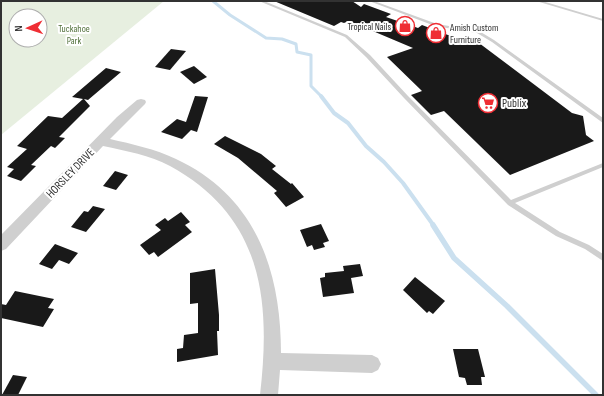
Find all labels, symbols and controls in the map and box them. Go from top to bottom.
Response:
north arrow [8,8,48,48]
shop icon: Tropical Nails [394,15,416,37]
place label: Tropical Nails [347,21,391,33]
shop icon: Amish Custom Furniture [425,22,447,44]
place label: Amish Custom Furniture [449,22,498,46]
park label: Tuckahoe Park [58,23,90,47]
text: N [12,25,25,32]
supermarket icon: Publix [477,92,499,114]
place label: Publix [502,96,527,111]
street label: HORSLEY DRIVE [43,145,98,201]

